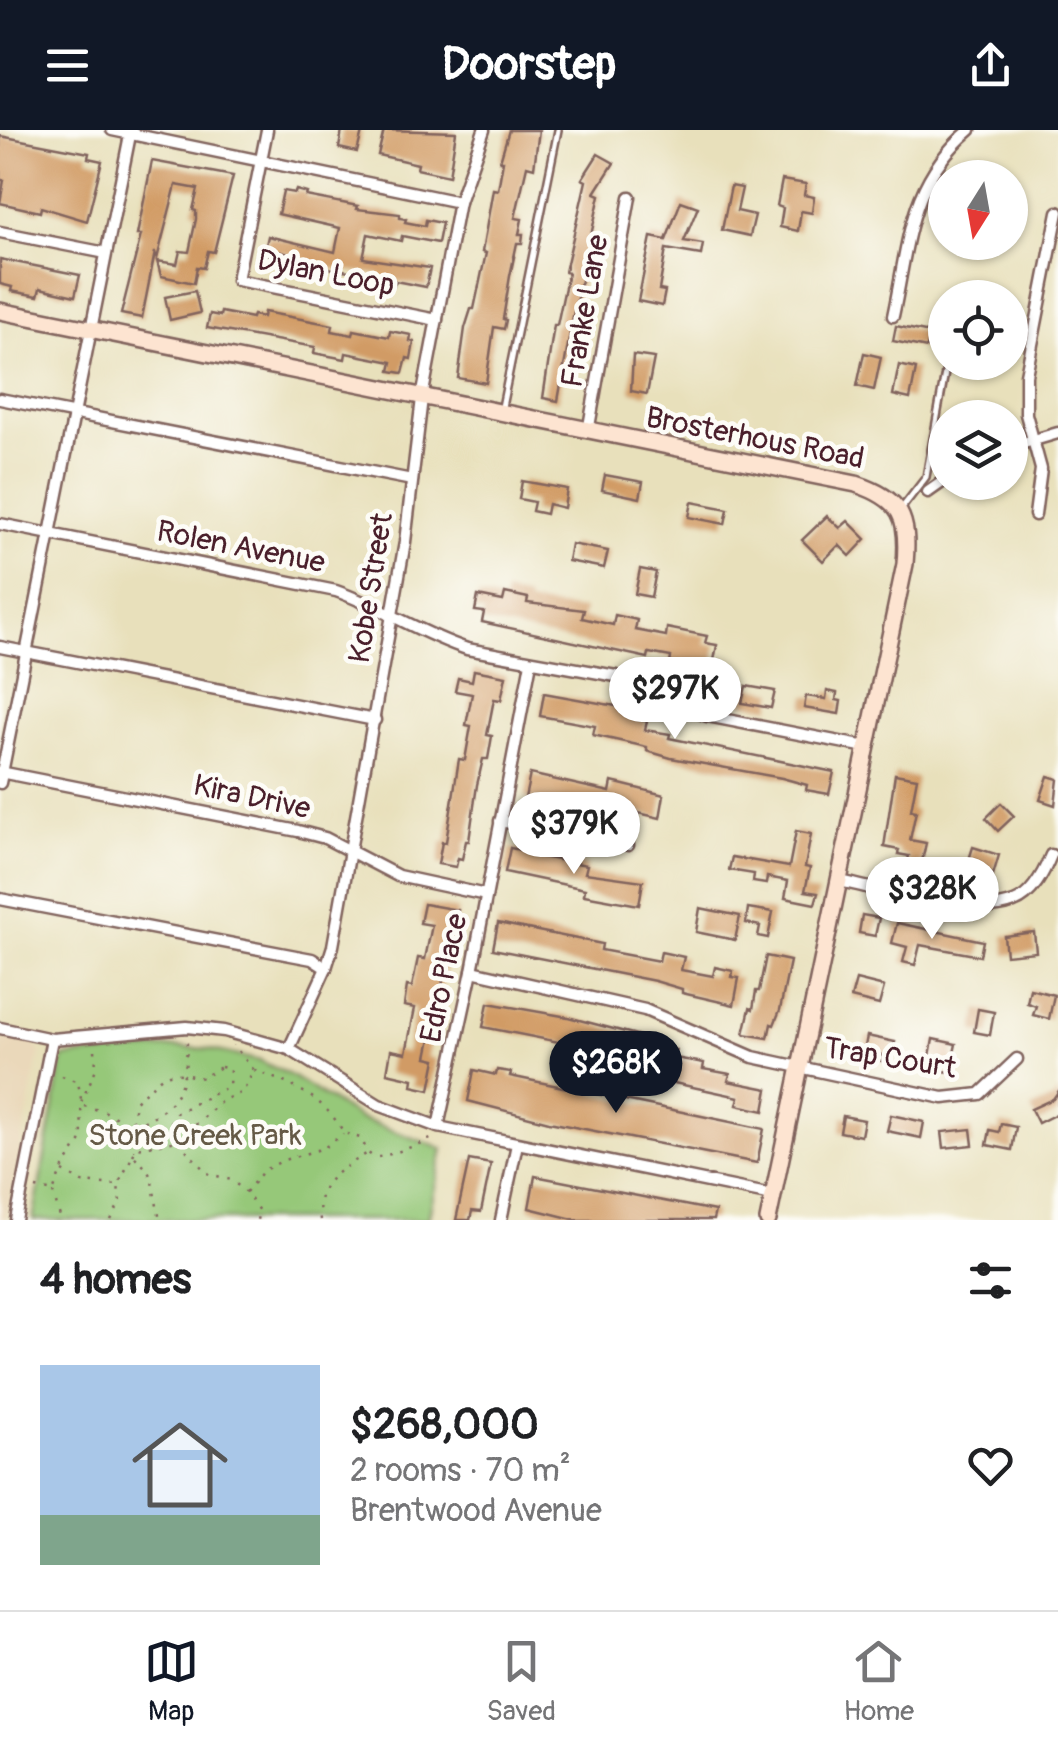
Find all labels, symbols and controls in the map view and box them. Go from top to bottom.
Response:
text: Doorstep [442,37,616,93]
icon: menu [40,38,95,93]
icon: share [963,38,1018,93]
north arrow [928,160,1028,260]
map controls [928,160,1028,500]
street label: Franke Lane [553,232,617,390]
street label: Dylan Loop [254,242,398,304]
button: locate [928,280,1028,380]
street label: Brosterhous Road [643,399,867,477]
button: layers [928,400,1028,500]
street label: Kobe Street [341,509,401,666]
street label: Rolen Avenue [154,513,328,581]
pin: $297K [605,657,745,742]
text: $297K [631,669,719,709]
street label: Kira Drive [190,767,314,827]
pin: $379K [504,792,644,877]
text: $379K [530,804,618,844]
pin: $328K [862,857,1002,942]
text: $328K [888,869,976,909]
street label: Edro Place [412,910,476,1046]
street label: Trap Court [821,1029,960,1087]
pin: $268K [546,1031,686,1116]
text: $268K [571,1043,661,1083]
park label: Stone Creek Park [88,1117,302,1154]
icon: filters [963,1253,1018,1308]
text: 4 homes [40,1254,191,1306]
text: $268,000 [350,1399,539,1451]
icon: home [120,1405,240,1525]
icon: heart [963,1438,1018,1493]
text: 2 rooms · 70 m² [350,1451,571,1491]
text: Brentwood Avenue [350,1491,602,1531]
tab: Map [144,1634,199,1729]
tab: Saved [486,1634,556,1729]
tab: Home [844,1634,914,1729]

